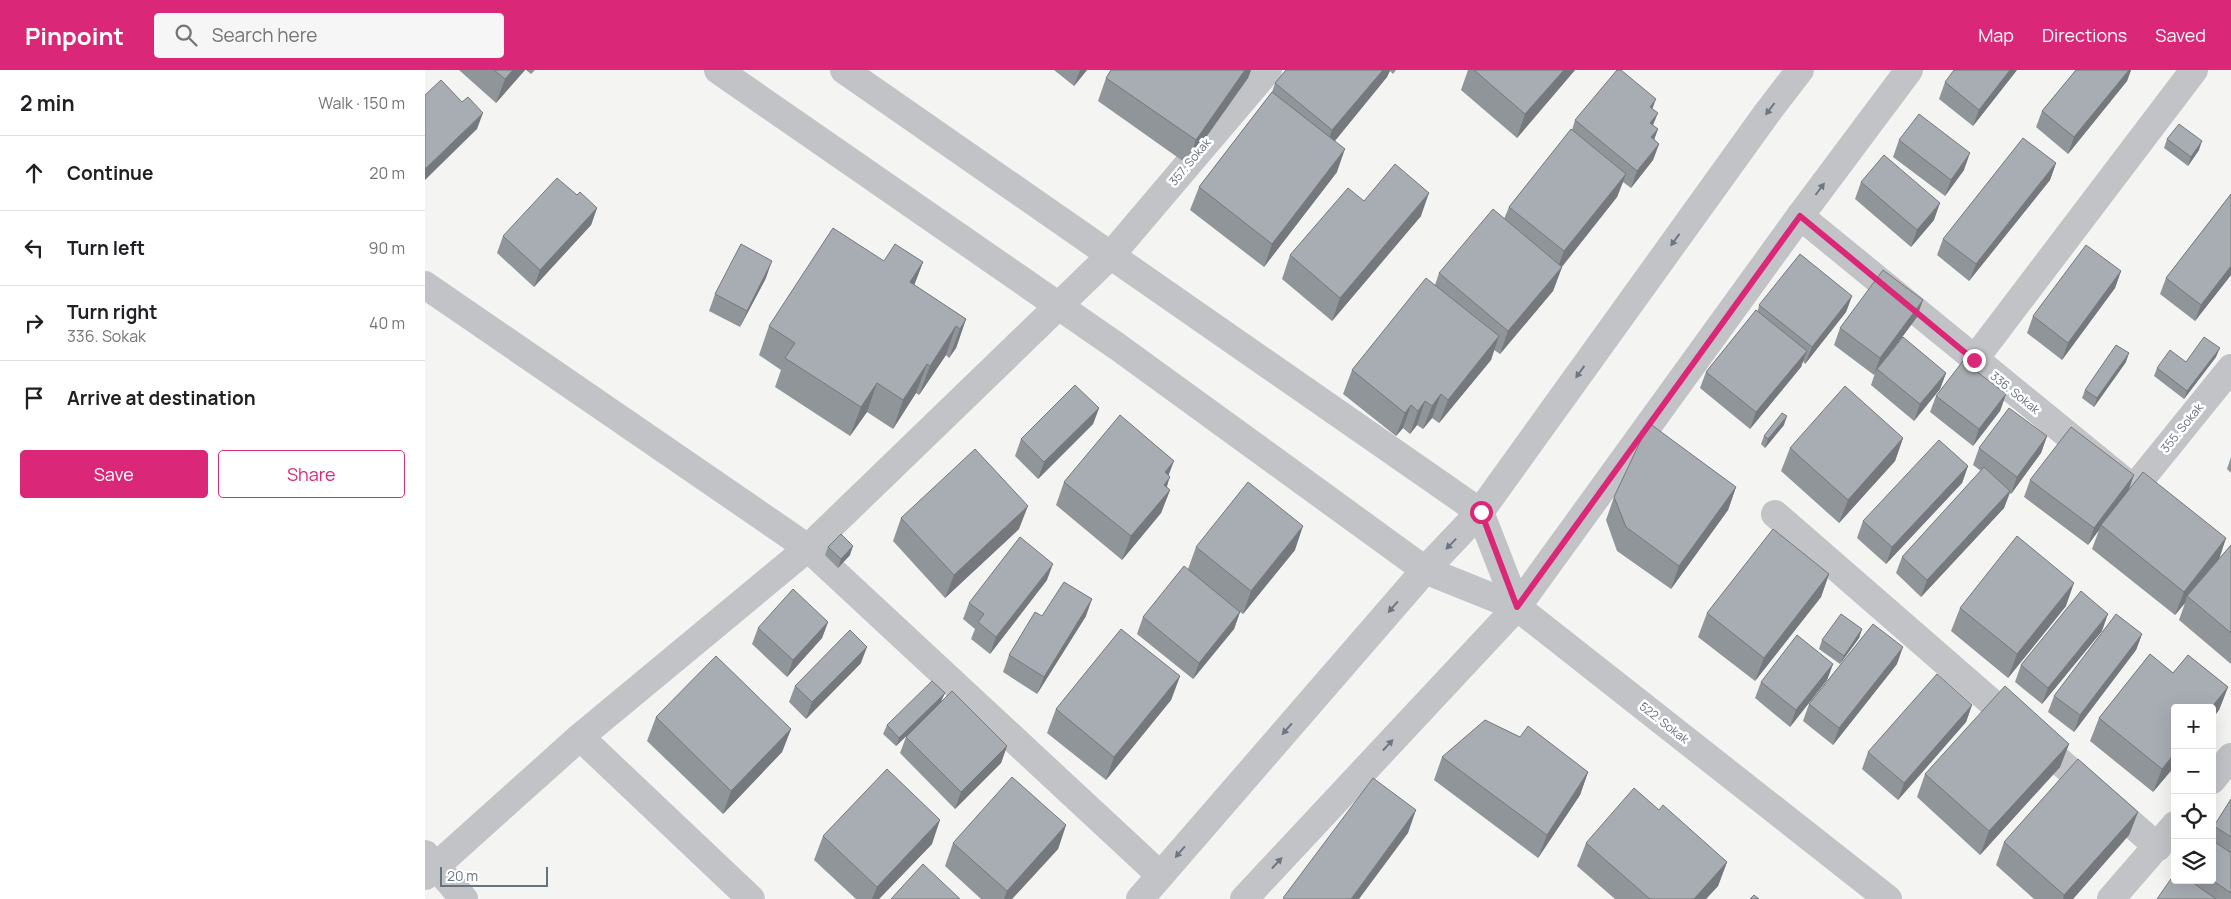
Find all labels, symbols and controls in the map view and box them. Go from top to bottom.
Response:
search box [154,13,504,58]
text: Pinpoint [25,19,124,52]
icon: search [172,21,200,49]
text: Search here [212,22,317,48]
text: Map [1978,23,2014,47]
text: Directions [2042,23,2127,47]
text: Saved [2155,23,2206,47]
text: 2 min [20,89,75,117]
text: Walk · 150 m [318,92,405,114]
one-way arrow [1765,102,1775,116]
street label: 357. Sokak [1165,133,1215,189]
icon: ahead [20,159,48,187]
text: Continue [67,160,153,186]
text: 20 m [369,162,405,184]
one-way arrow [1815,182,1825,196]
icon: left [20,234,48,262]
one-way arrow [1670,234,1680,247]
text: Turn left [67,235,145,261]
text: 90 m [369,237,405,259]
text: Turn right [67,299,157,325]
icon: right [20,309,48,337]
text: 40 m [369,312,405,334]
text: 336. Sokak [67,325,146,347]
route end [1963,349,1986,372]
one-way arrow [1575,365,1585,379]
street label: 336. Sokak [1987,367,2044,419]
icon: arrive [20,384,48,412]
text: Arrive at destination [67,385,256,411]
street label: 355. Sokak [2156,399,2207,456]
button: Save [20,450,208,498]
button: Share [218,450,405,498]
route start [1470,501,1493,524]
one-way arrow [1445,537,1457,549]
one-way arrow [1388,600,1399,613]
street label: 522. Sokak [1636,698,1694,748]
map controls [2171,704,2216,884]
button: + [2171,704,2216,749]
one-way arrow [1281,723,1292,736]
one-way arrow [1382,739,1394,751]
button: − [2171,749,2216,794]
button: locate [2171,794,2216,839]
button: layers [2171,839,2216,884]
one-way arrow [1174,845,1186,857]
one-way arrow [1271,858,1283,870]
scale bar [440,864,547,887]
text: 20 m [447,866,478,885]

